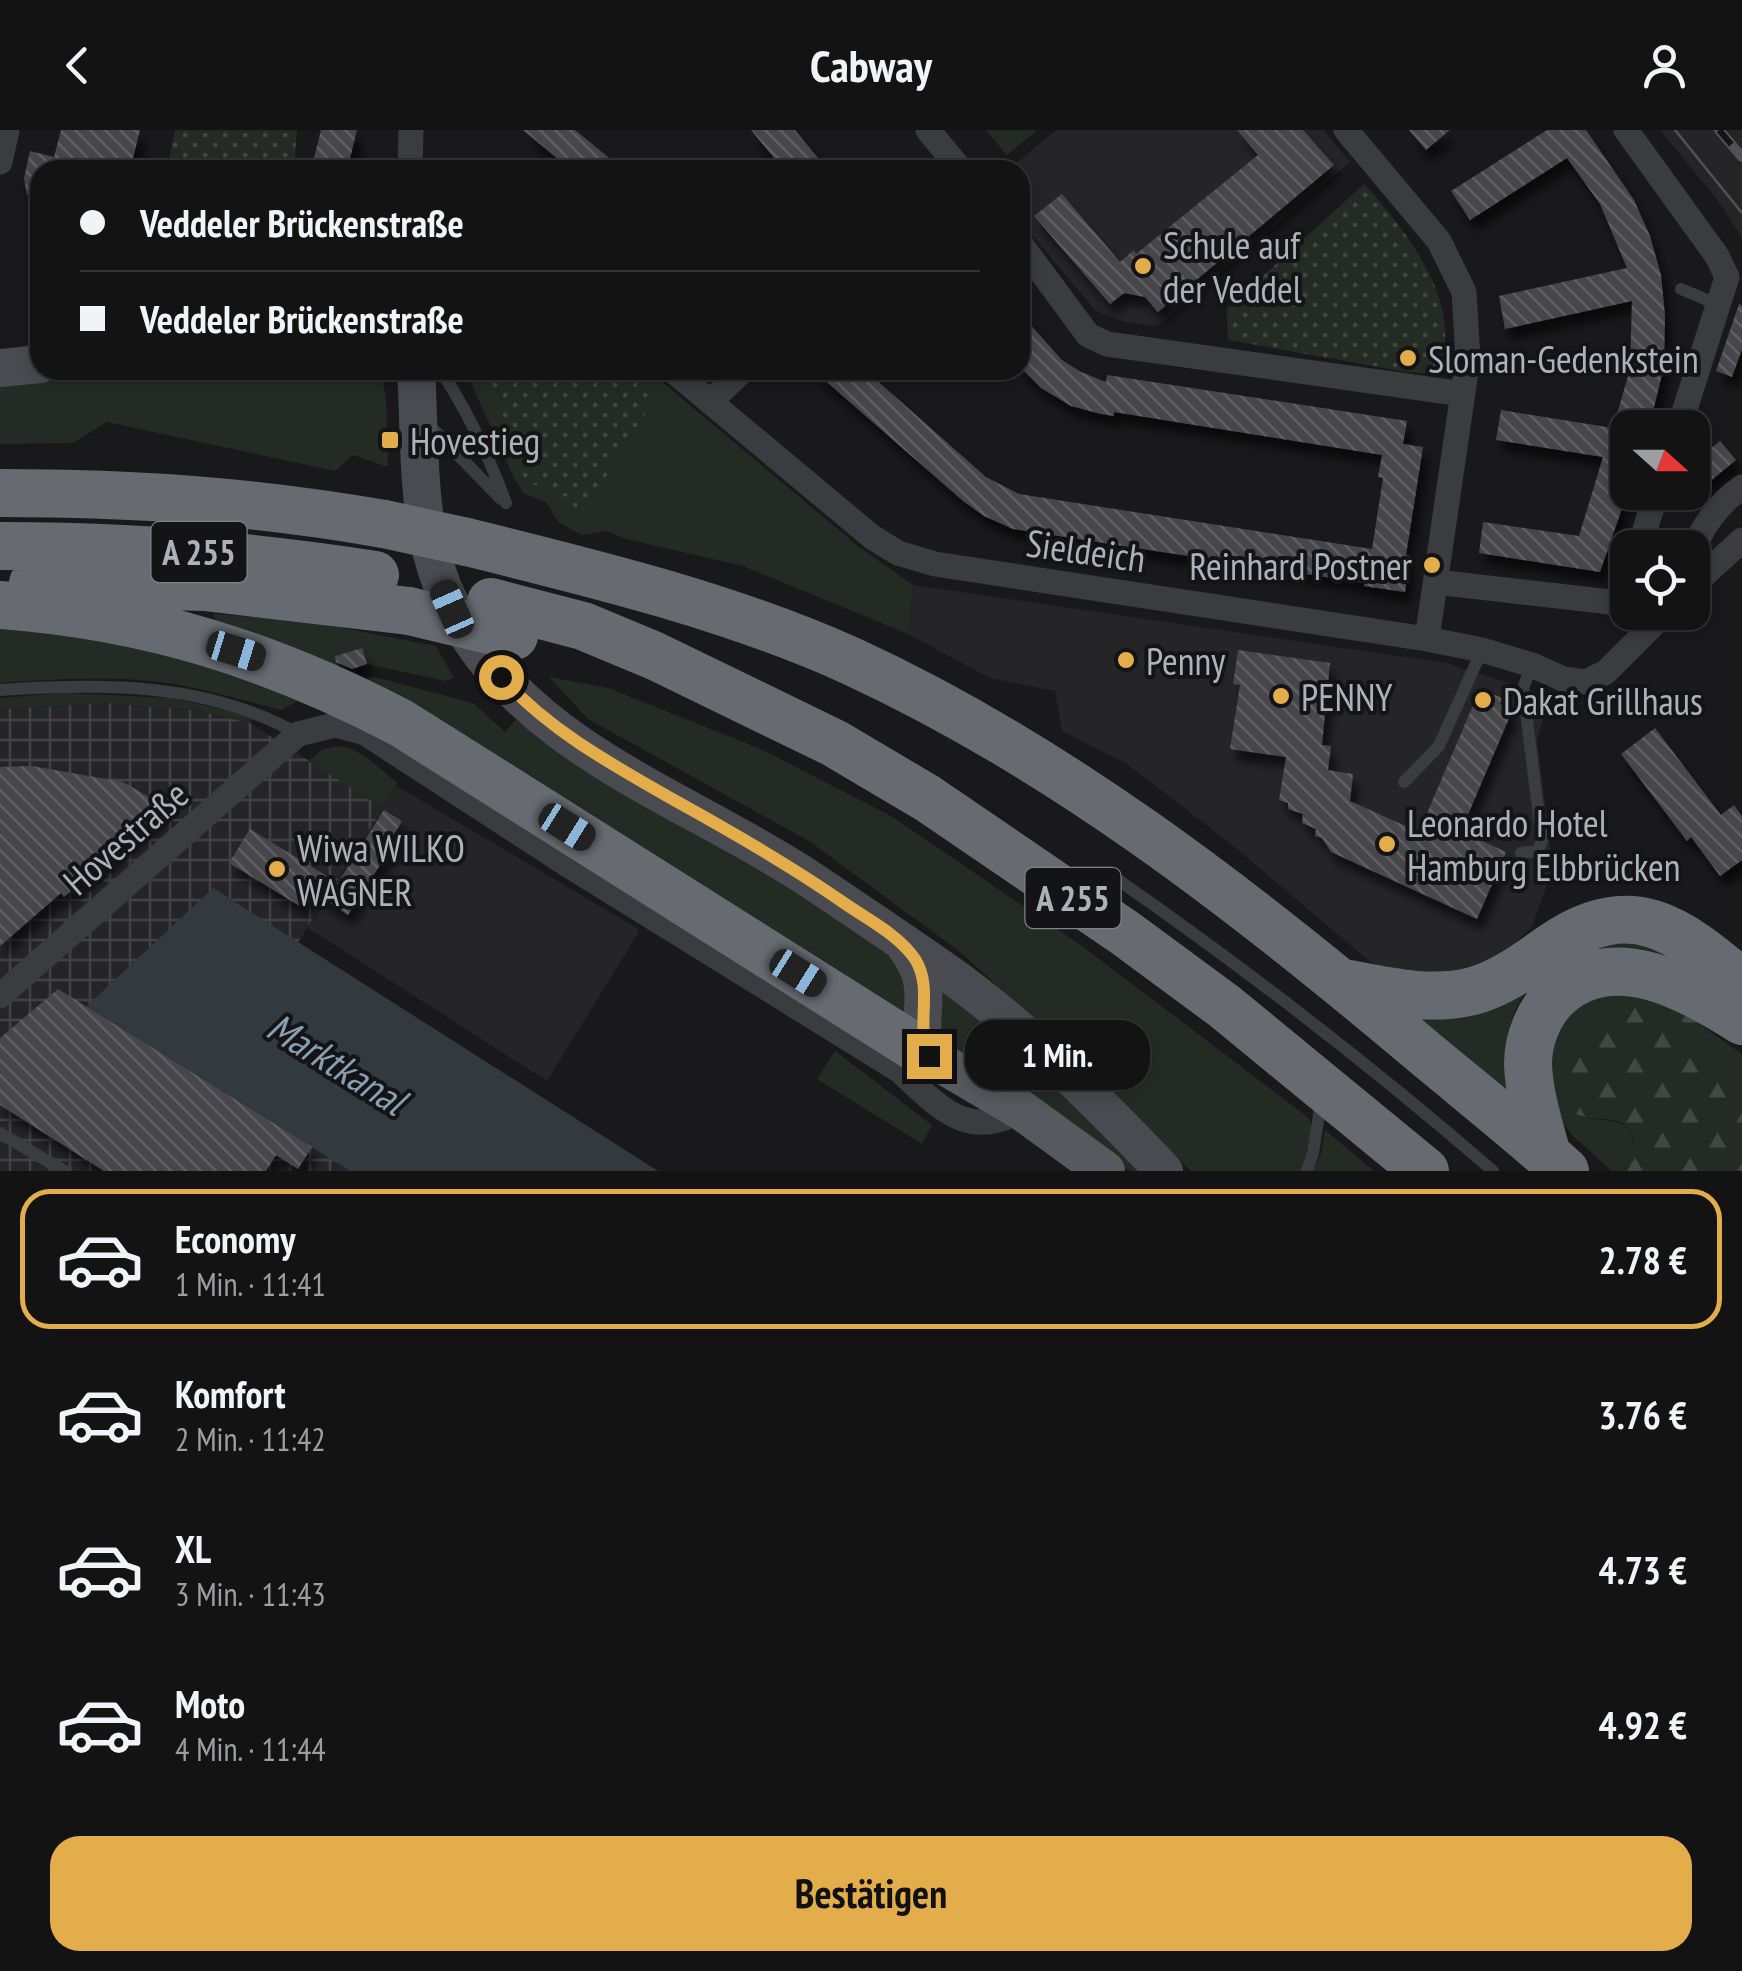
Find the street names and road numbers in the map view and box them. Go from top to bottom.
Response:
street label: Sieldeich [1023,517,1149,583]
road number: A 255 [152,522,246,582]
street label: Hovestraße [52,769,198,905]
road number: A 255 [1026,868,1120,928]

